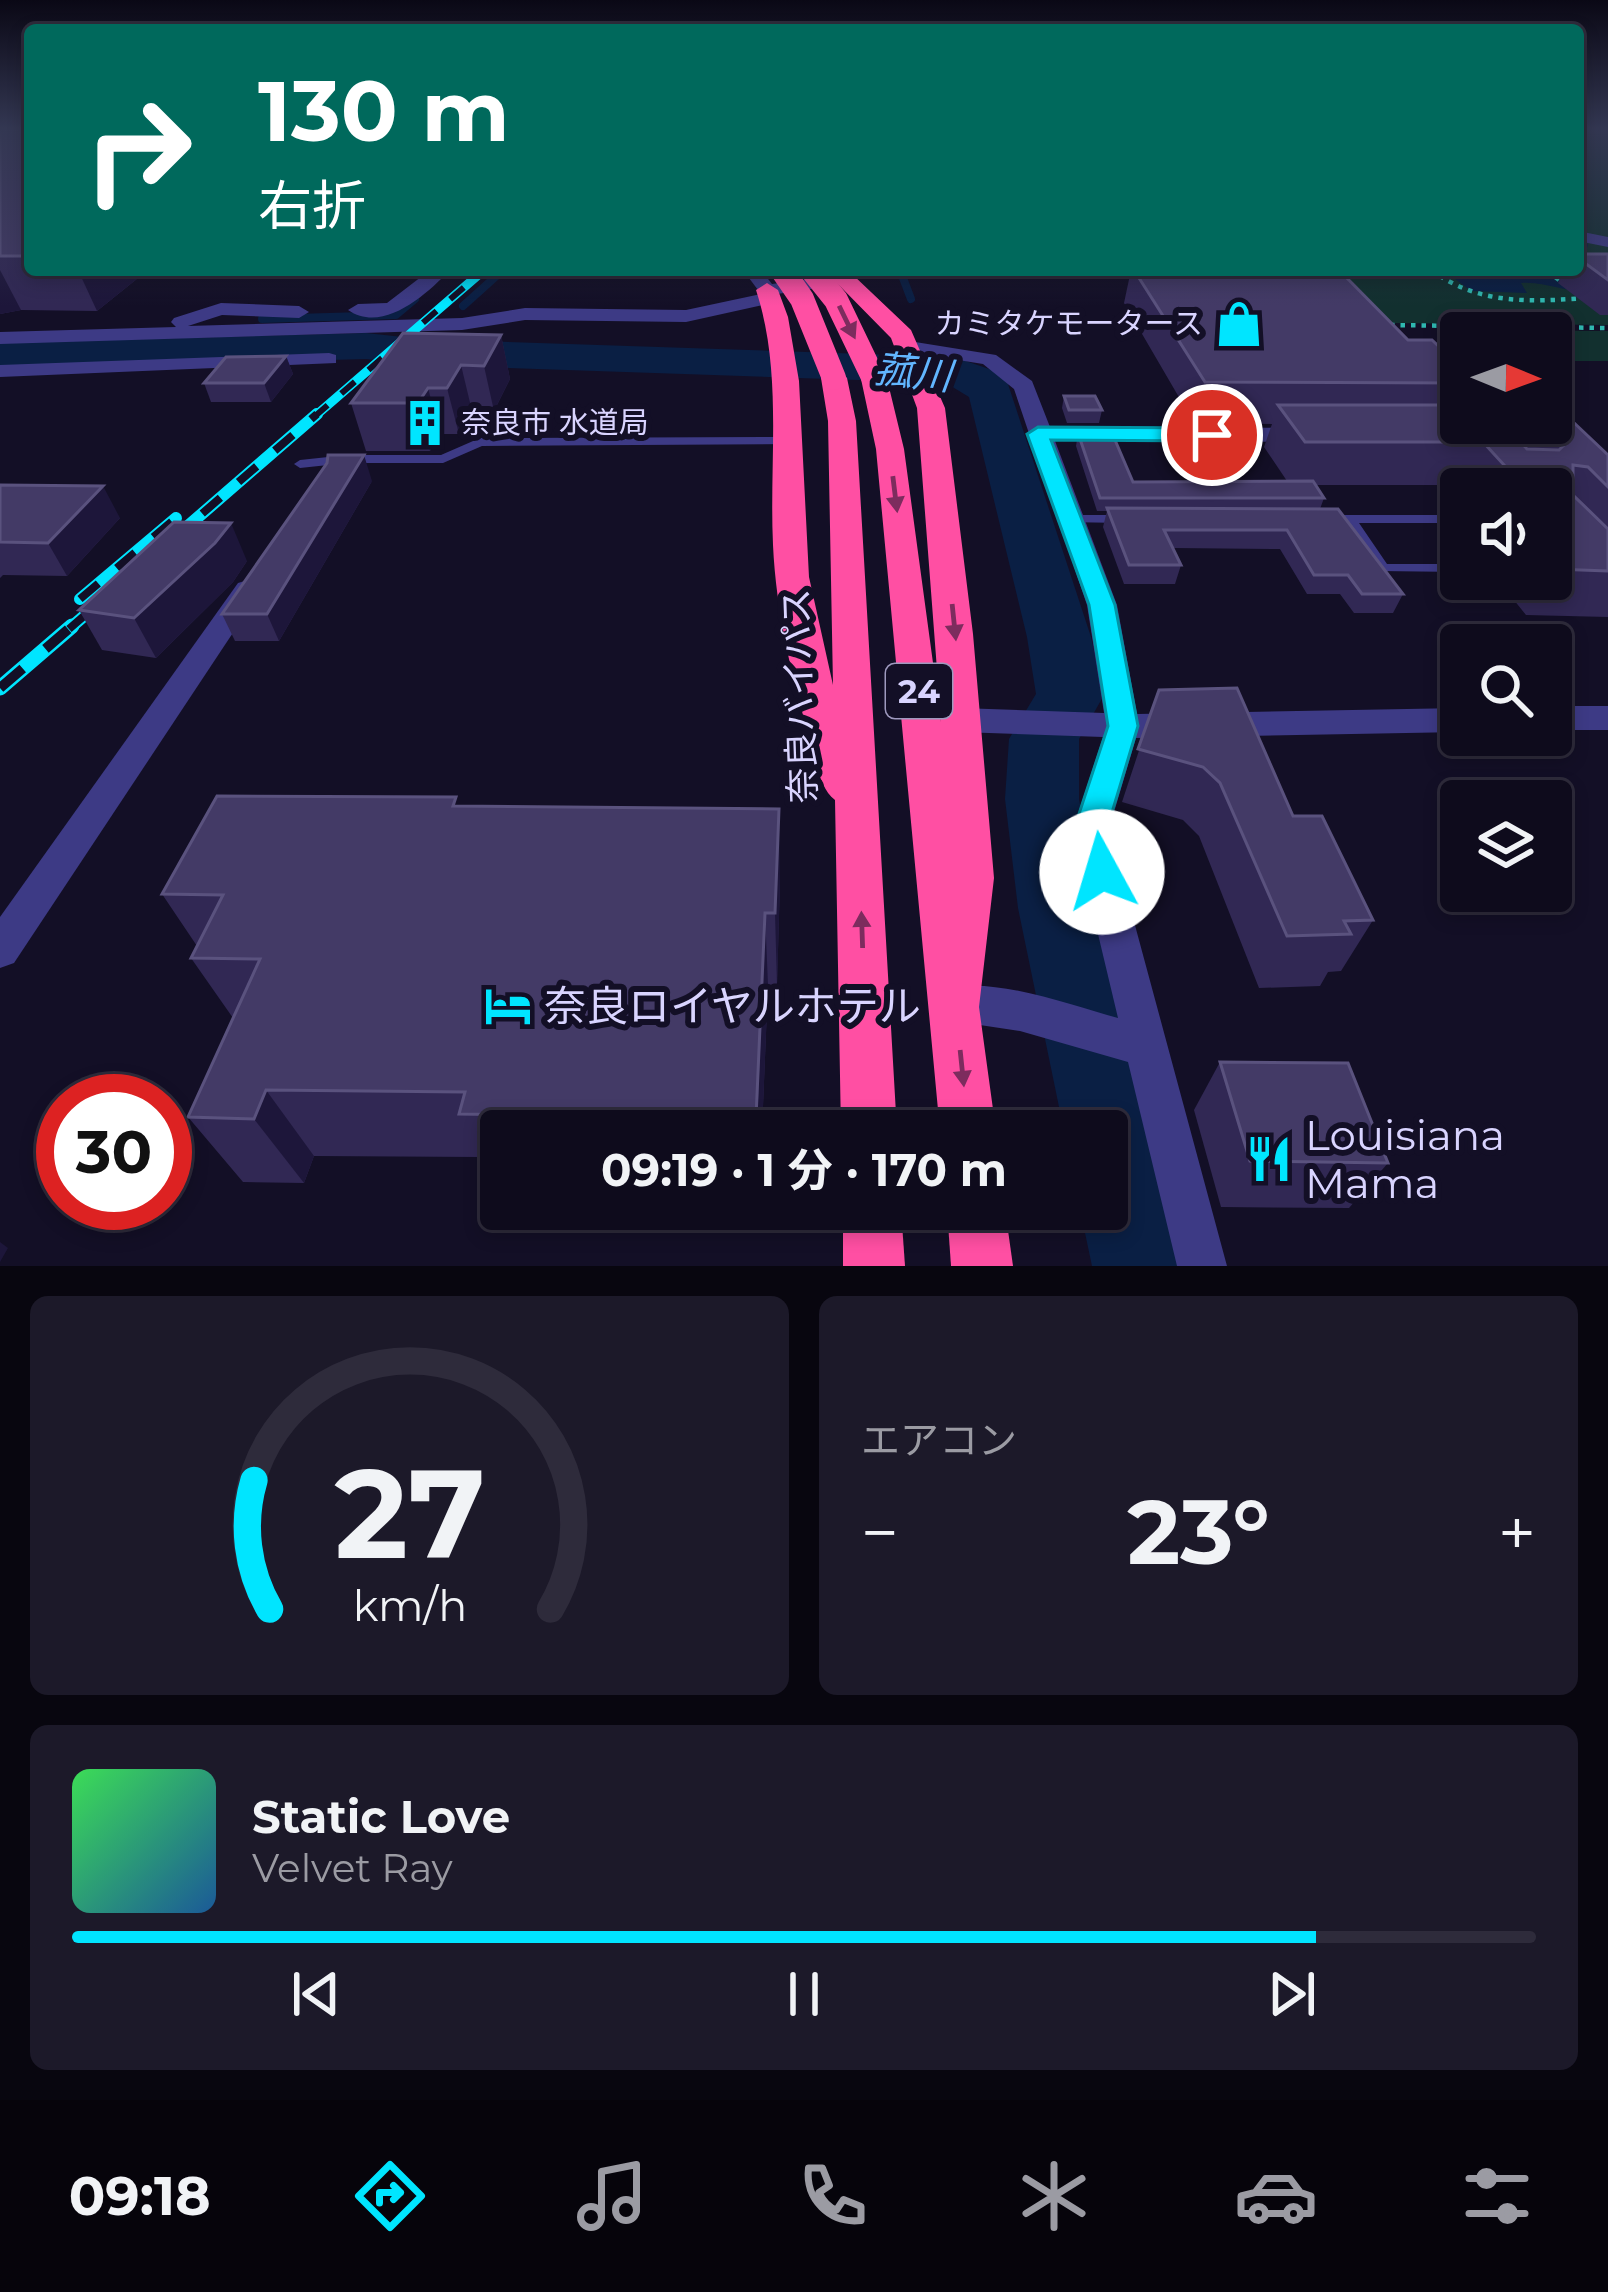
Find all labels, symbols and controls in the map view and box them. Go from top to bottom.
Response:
text: 130 m [258,60,510,162]
icon: right [60,72,216,228]
text: 右折 [258,173,366,239]
shop icon: カミタケモータース [1214,299,1264,349]
one-way arrow [836,305,856,339]
place label: カミタケモータース [935,305,1203,342]
north arrow [1440,312,1572,444]
map controls [1440,312,1572,912]
water label: 菰川 [872,344,958,400]
pin [1161,384,1263,486]
building icon: 奈良市 水道局 [400,398,450,448]
icon: arrive [1179,402,1245,468]
place label: 奈良市 水道局 [461,404,649,441]
button: sound [1440,468,1572,600]
one-way arrow [886,476,905,513]
street label: 奈良バイパス [773,588,825,804]
one-way arrow [945,604,964,641]
button: search [1440,624,1572,756]
road number: 24 [886,664,952,718]
button: layers [1440,780,1572,912]
position arrow [1039,809,1165,935]
one-way arrow [852,910,871,948]
place label: 奈良ロイヤルホテル [544,980,921,1032]
hotel icon: 奈良ロイヤルホテル [483,981,533,1031]
one-way arrow [952,1050,971,1087]
speed limit sign: 30 [36,1074,192,1230]
place label: Louisiana Mama [1305,1109,1505,1209]
restaurant icon: Louisiana Mama [1244,1134,1294,1184]
text: 09:19 · 1 分 · 170 m [601,1142,1007,1197]
text: エアコン [861,1416,1017,1464]
text: 27 [334,1437,485,1589]
text: 23° [1127,1477,1270,1587]
text: − [861,1492,899,1573]
text: + [1498,1492,1536,1573]
text: km/h [352,1578,467,1631]
text: Static Love [252,1789,510,1844]
text: Velvet Ray [252,1844,453,1892]
icon: previous [283,1961,349,2027]
icon: pause [771,1961,837,2027]
icon: next [1259,1961,1325,2027]
icon: directions [348,2154,432,2238]
icon: music [570,2154,654,2238]
icon: phone [791,2154,875,2238]
icon: climate [1012,2154,1096,2238]
icon: car [1234,2154,1318,2238]
icon: filters [1455,2154,1539,2238]
text: 09:18 [69,2163,211,2229]

